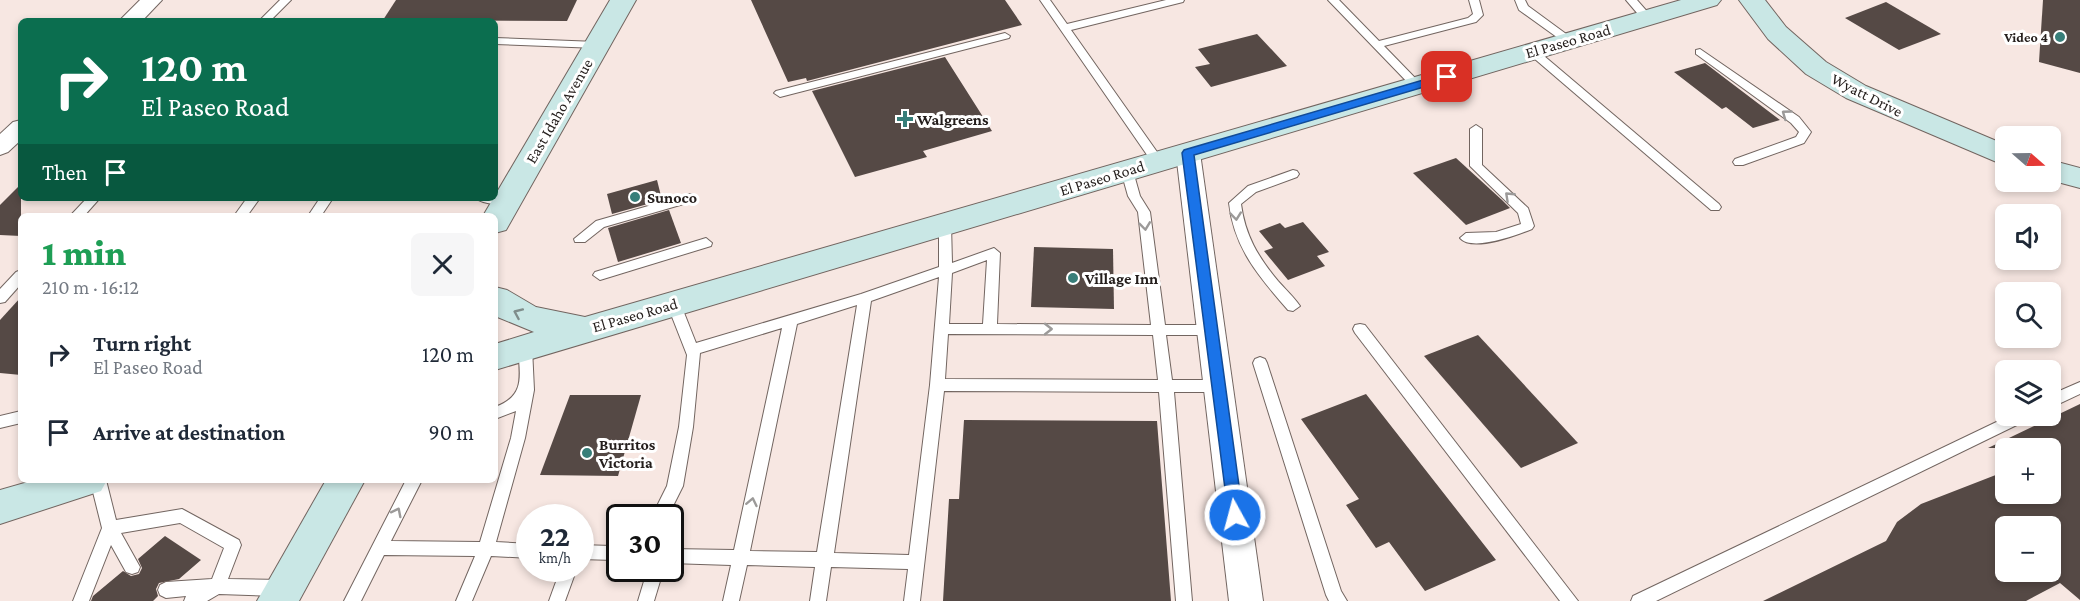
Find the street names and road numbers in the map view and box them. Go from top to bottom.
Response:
street label: El Paseo Road [1523,21,1613,61]
street label: East Idaho Avenue [522,56,596,166]
street label: Wyatt Drive [1828,70,1905,121]
street label: El Paseo Road [1058,157,1147,199]
street label: El Paseo Road [590,295,680,335]

